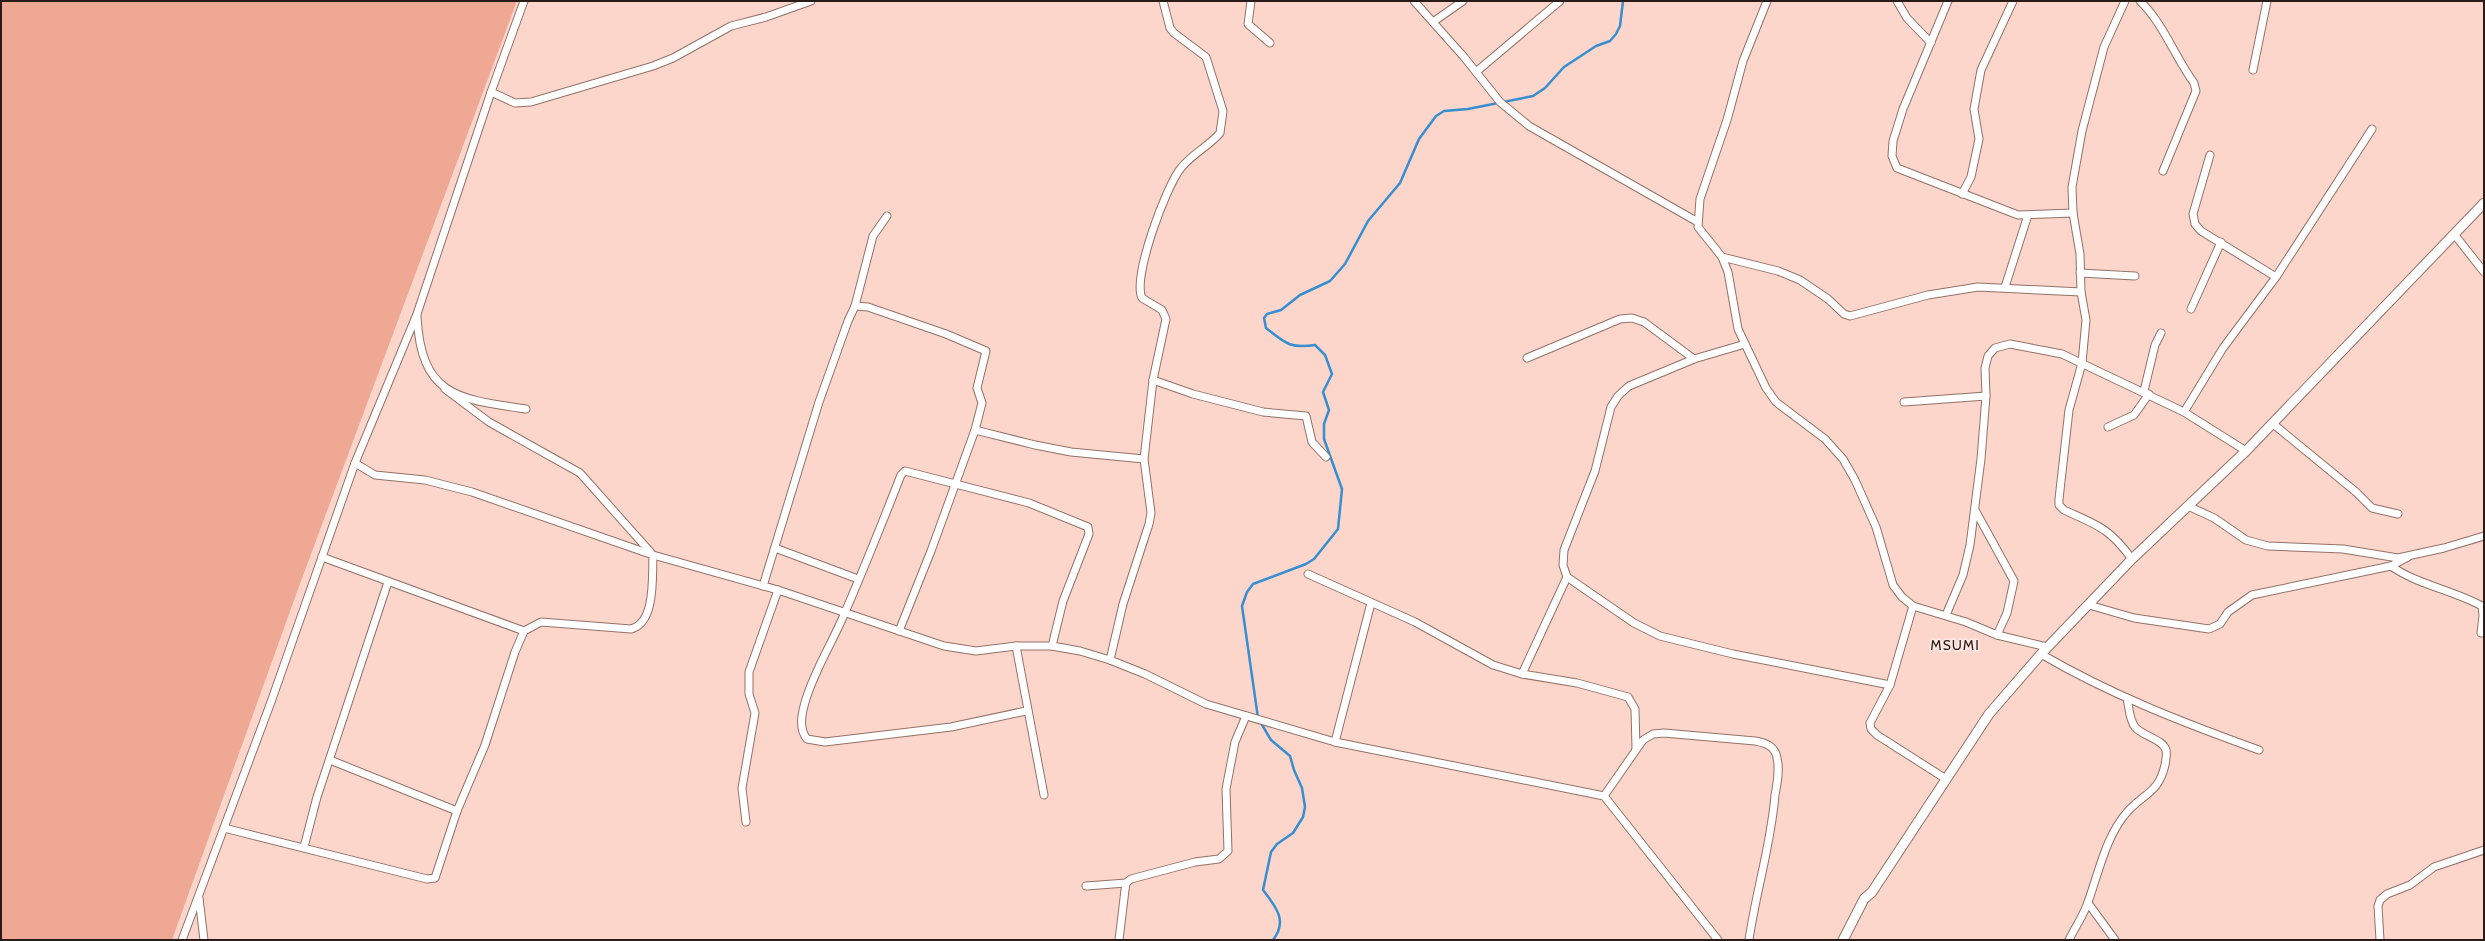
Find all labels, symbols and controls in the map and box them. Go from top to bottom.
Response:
district label: MSUMI [1930,636,1980,654]

